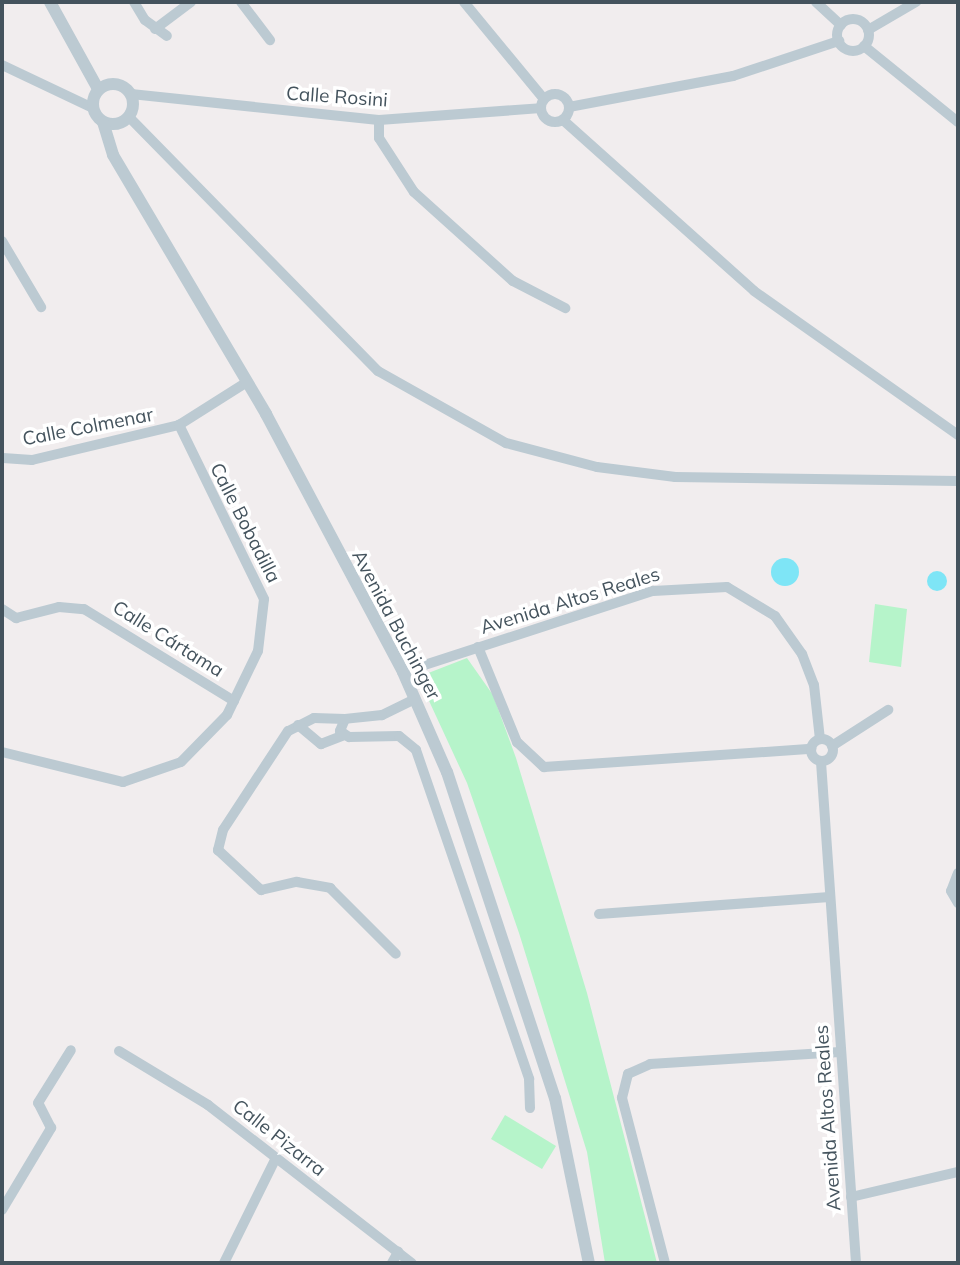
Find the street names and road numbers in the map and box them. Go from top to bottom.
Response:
street label: Calle Rosini [285,82,389,112]
street label: Calle Colmenar [21,403,155,451]
street label: Calle Bobadilla [205,459,285,587]
street label: Avenida Buchinger [347,546,445,704]
street label: Avenida Altos Reales [478,563,662,639]
street label: Calle Cártama [108,596,228,682]
street label: Avenida Altos Reales [810,1024,846,1212]
street label: Calle Pizarra [228,1095,330,1181]

